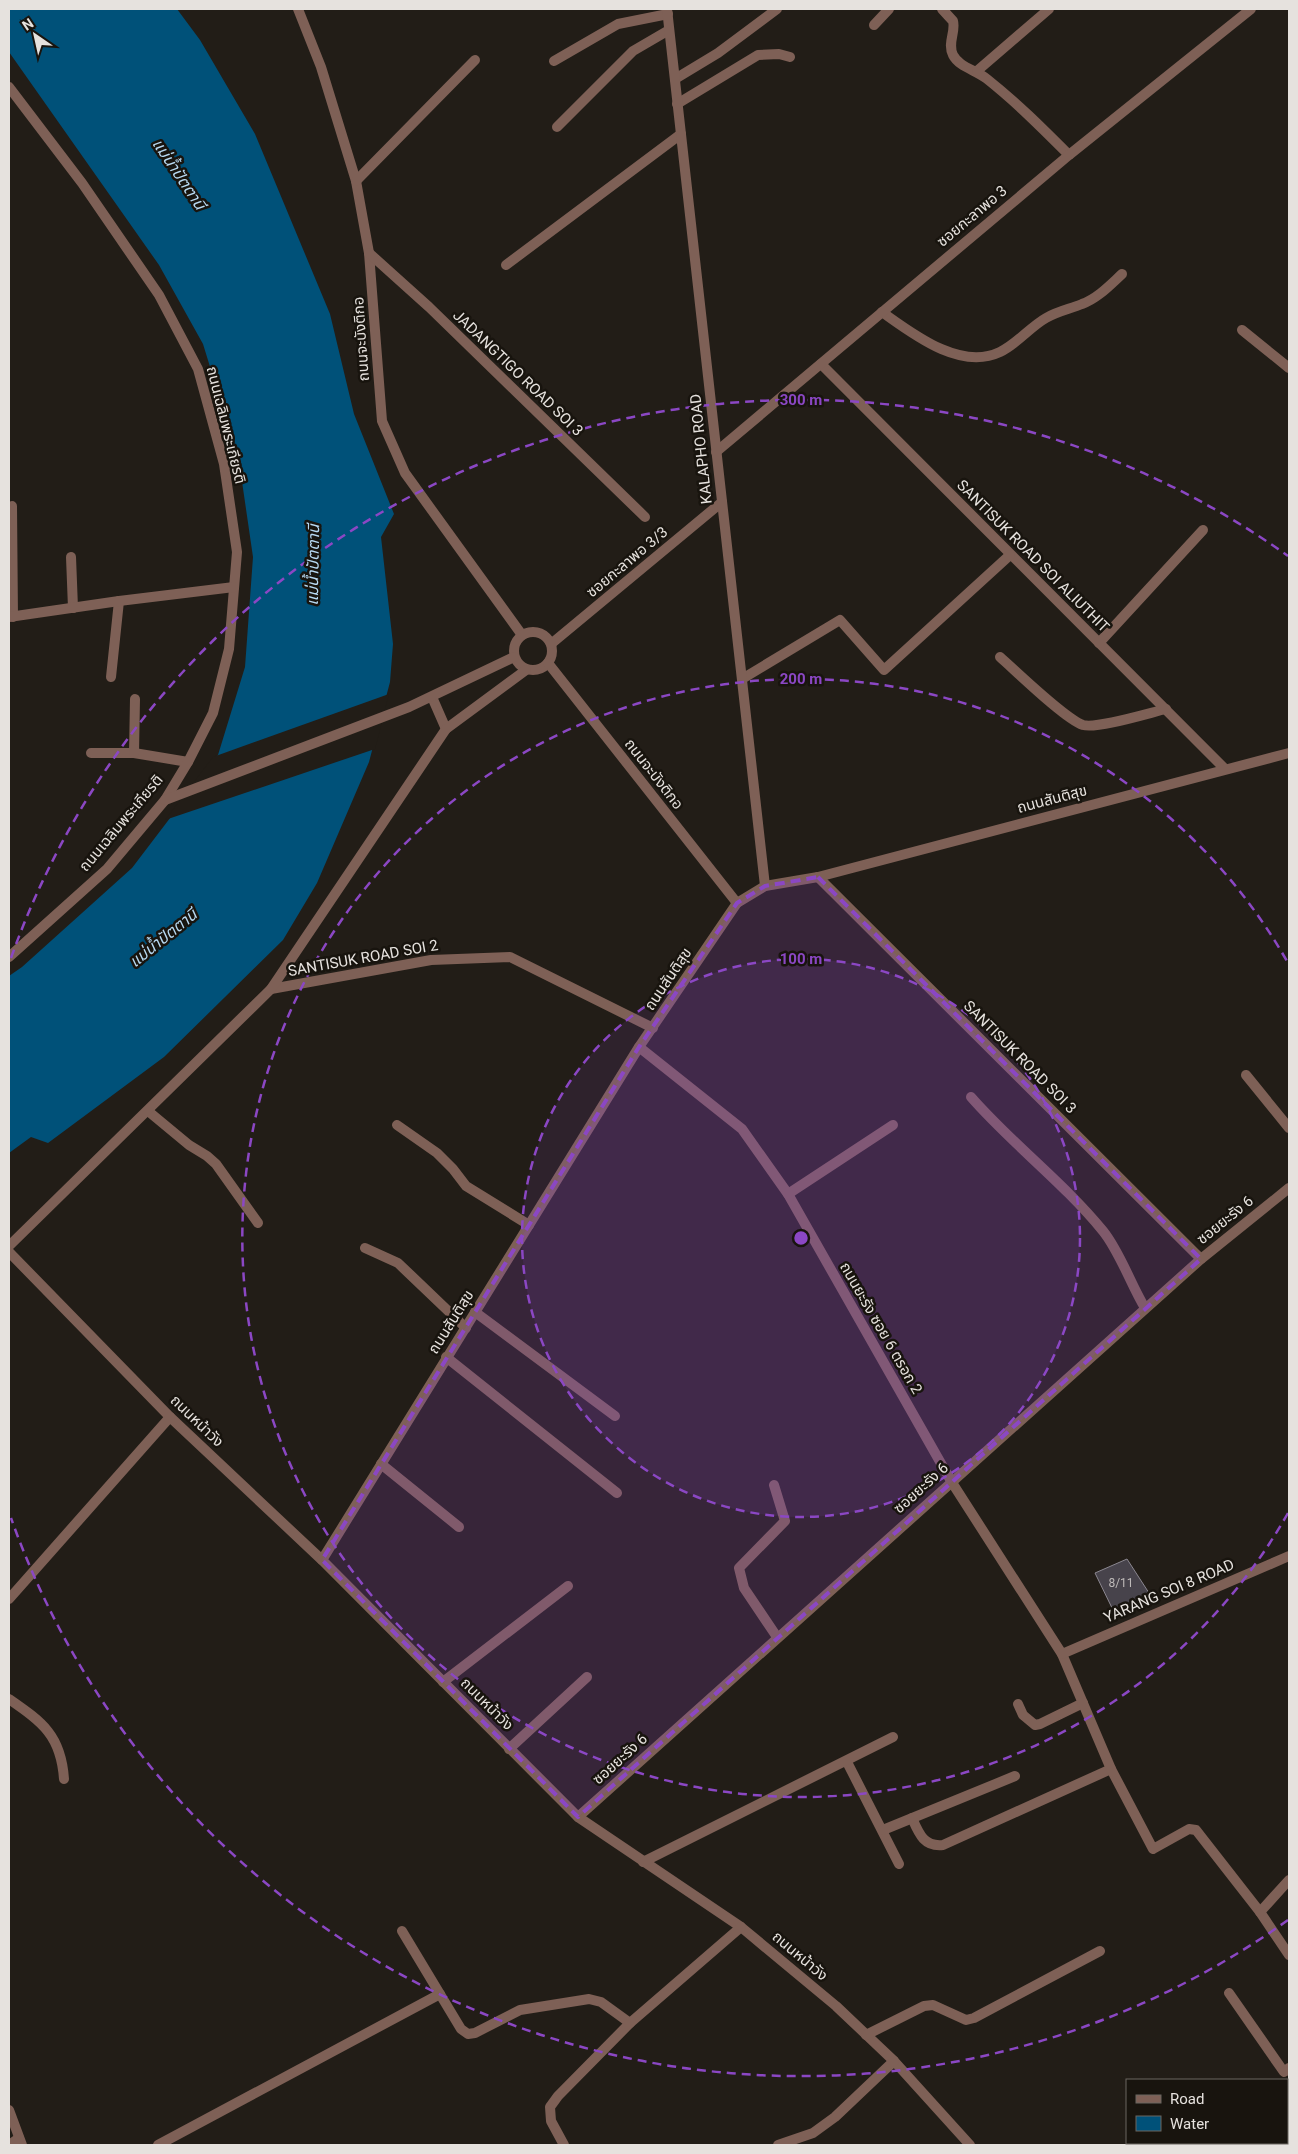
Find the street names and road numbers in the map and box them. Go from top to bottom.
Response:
street label: ซอยกะลาพอ 3 [933,182,1011,250]
street label: ถนนจะบังติกอ [349,296,373,382]
street label: JADANGTIGO ROAD SOI 3 [449,306,587,440]
street label: ถนนเฉลิมพระเกียรติ [203,364,249,486]
street label: KALAPHO ROAD [686,393,716,505]
street label: SANTISUK ROAD SOI ALIUTHIT [953,476,1113,636]
street label: ซอยกะลาพอ 3/3 [583,523,671,601]
street label: ถนนจะบังติกอ [621,735,687,813]
street label: ถนนเฉลิมพระเกียรติ [75,771,167,875]
street label: ถนนสันติสุข [1015,781,1089,817]
street label: SANTISUK ROAD SOI 2 [286,936,440,980]
street label: ถนนสันติสุข [641,944,695,1014]
street label: SANTISUK ROAD SOI 3 [960,997,1080,1117]
street label: ซอยยะรัง 6 [1193,1192,1257,1248]
street label: ถนนยะรัง ซอย 6 ตรอก 2 [836,1259,926,1397]
street label: ถนนสันติสุข [424,1287,478,1357]
street label: ถนนหน้าวัง [167,1391,227,1451]
street label: ซอยยะรัง 6 [890,1459,952,1517]
street label: YARANG SOI 8 ROAD [1101,1555,1237,1627]
street label: ถนนหน้าวัง [457,1674,517,1734]
street label: ซอยยะรัง 6 [589,1730,651,1788]
street label: ถนนหน้าวัง [769,1928,831,1984]

